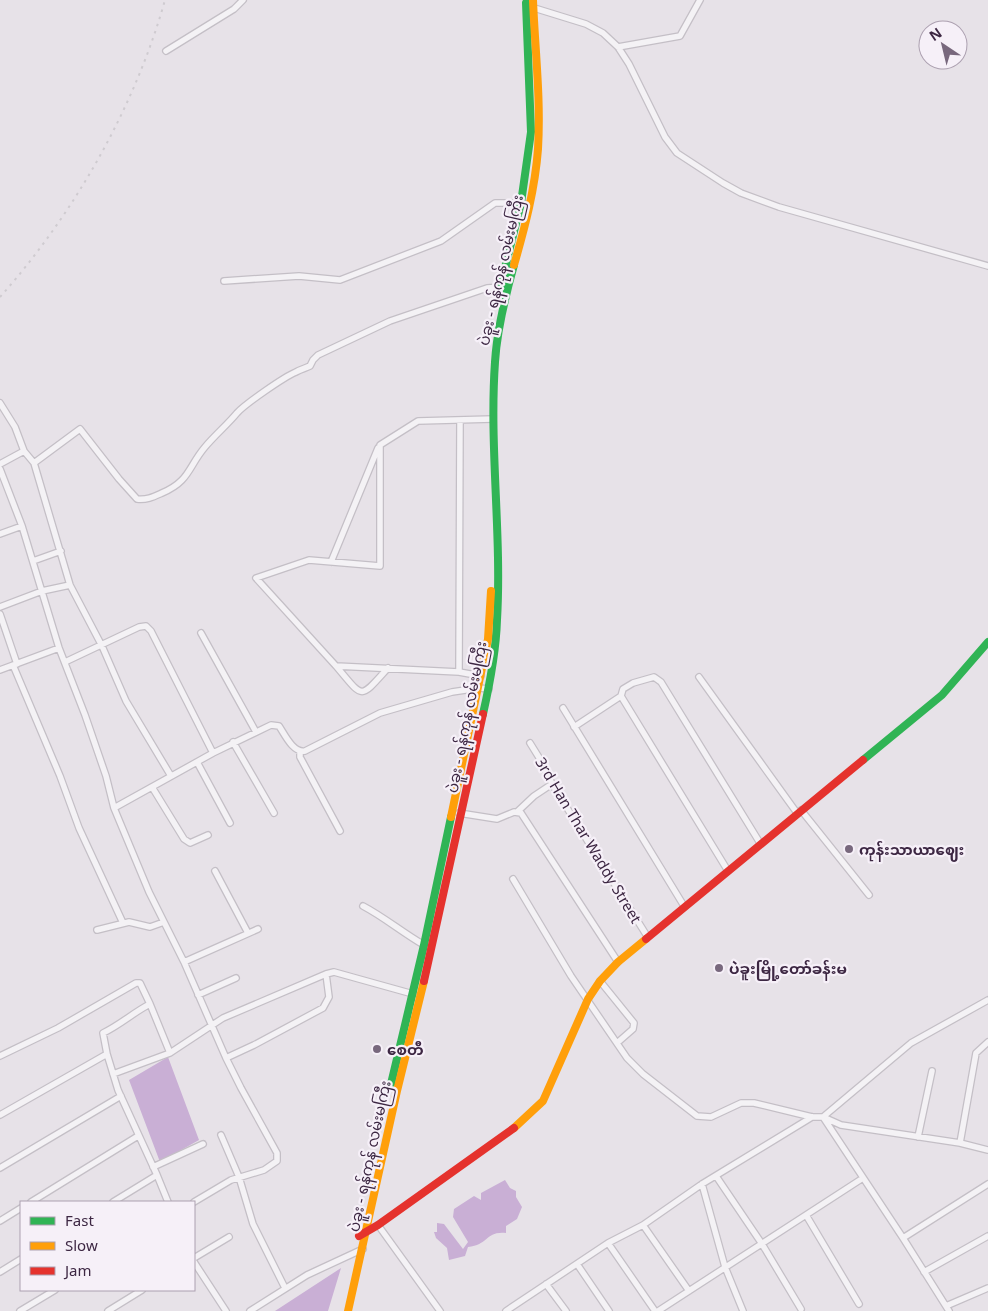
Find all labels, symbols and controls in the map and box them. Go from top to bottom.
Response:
north arrow [918,20,968,70]
text: N [925,23,945,45]
street label: ပဲခူး - ရန်ကုန် လမ်းမကြီး [473,193,530,348]
street label: ပဲခူး - ရန်ကုန် လမ်းမကြီး [441,639,493,795]
street label: 3rd Han Thar Waddy Street [531,753,647,927]
place label: ကုန်းသာယာဈေး [859,839,964,862]
marker: ကုန်းသာယာဈေး [843,843,855,855]
place label: ပဲခူးမြို့တော်ခန်းမ [729,958,847,981]
marker: ပဲခူးမြို့တော်ခန်းမ [713,962,725,974]
place label: စေတီ [387,1039,424,1059]
marker: စေတီ [371,1043,383,1055]
street label: ပဲခူး - ရန်ကုန် လမ်းမကြီး [343,1079,398,1234]
legend [20,1201,195,1291]
text: Fast [65,1210,94,1230]
text: Slow [65,1235,98,1255]
text: Jam [63,1260,92,1280]

